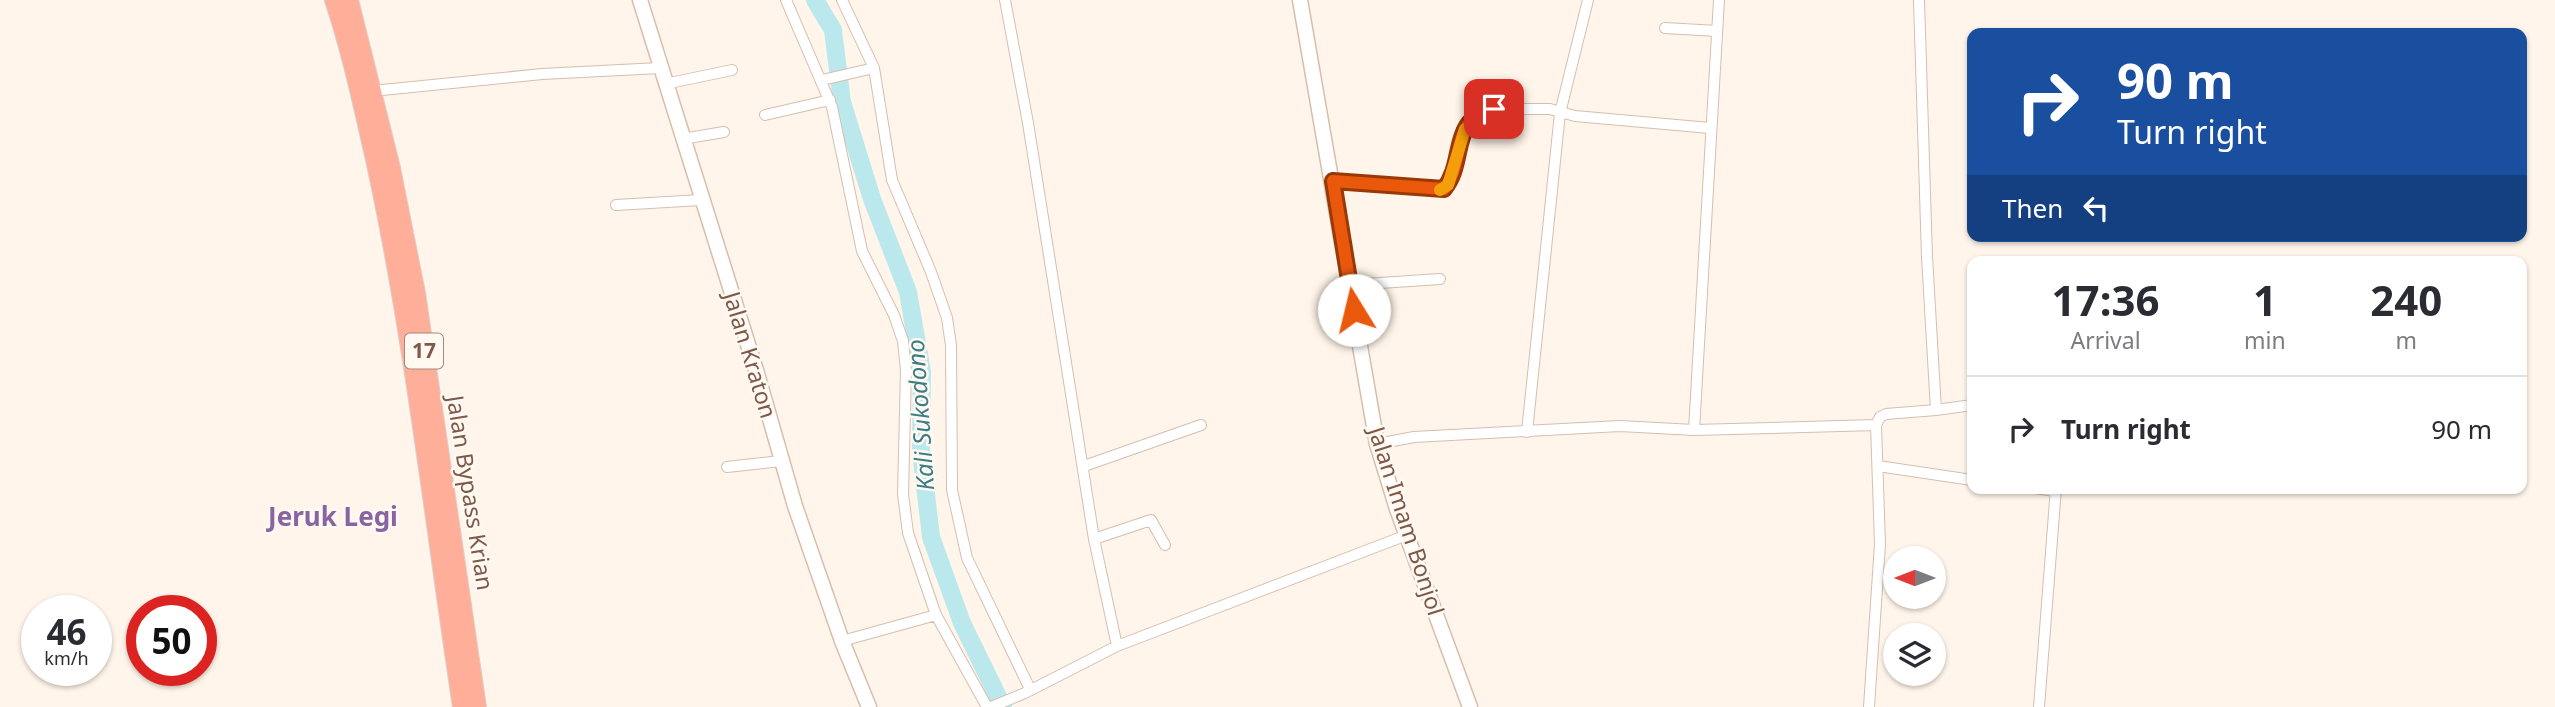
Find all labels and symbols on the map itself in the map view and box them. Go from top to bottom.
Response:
pin [1464,79,1524,139]
position arrow [1317,273,1391,347]
street label: Jalan Kraton [716,286,785,422]
road number: 17 [405,334,443,368]
water label: Kali Sukodono [898,338,941,492]
street label: Jalan Bypass Krian [439,391,502,593]
street label: Jalan Imam Bonjol [1361,420,1453,619]
district label: Jeruk Legi [266,498,398,534]
north arrow [1883,546,1946,609]
speed limit sign: 50 [126,595,217,686]

